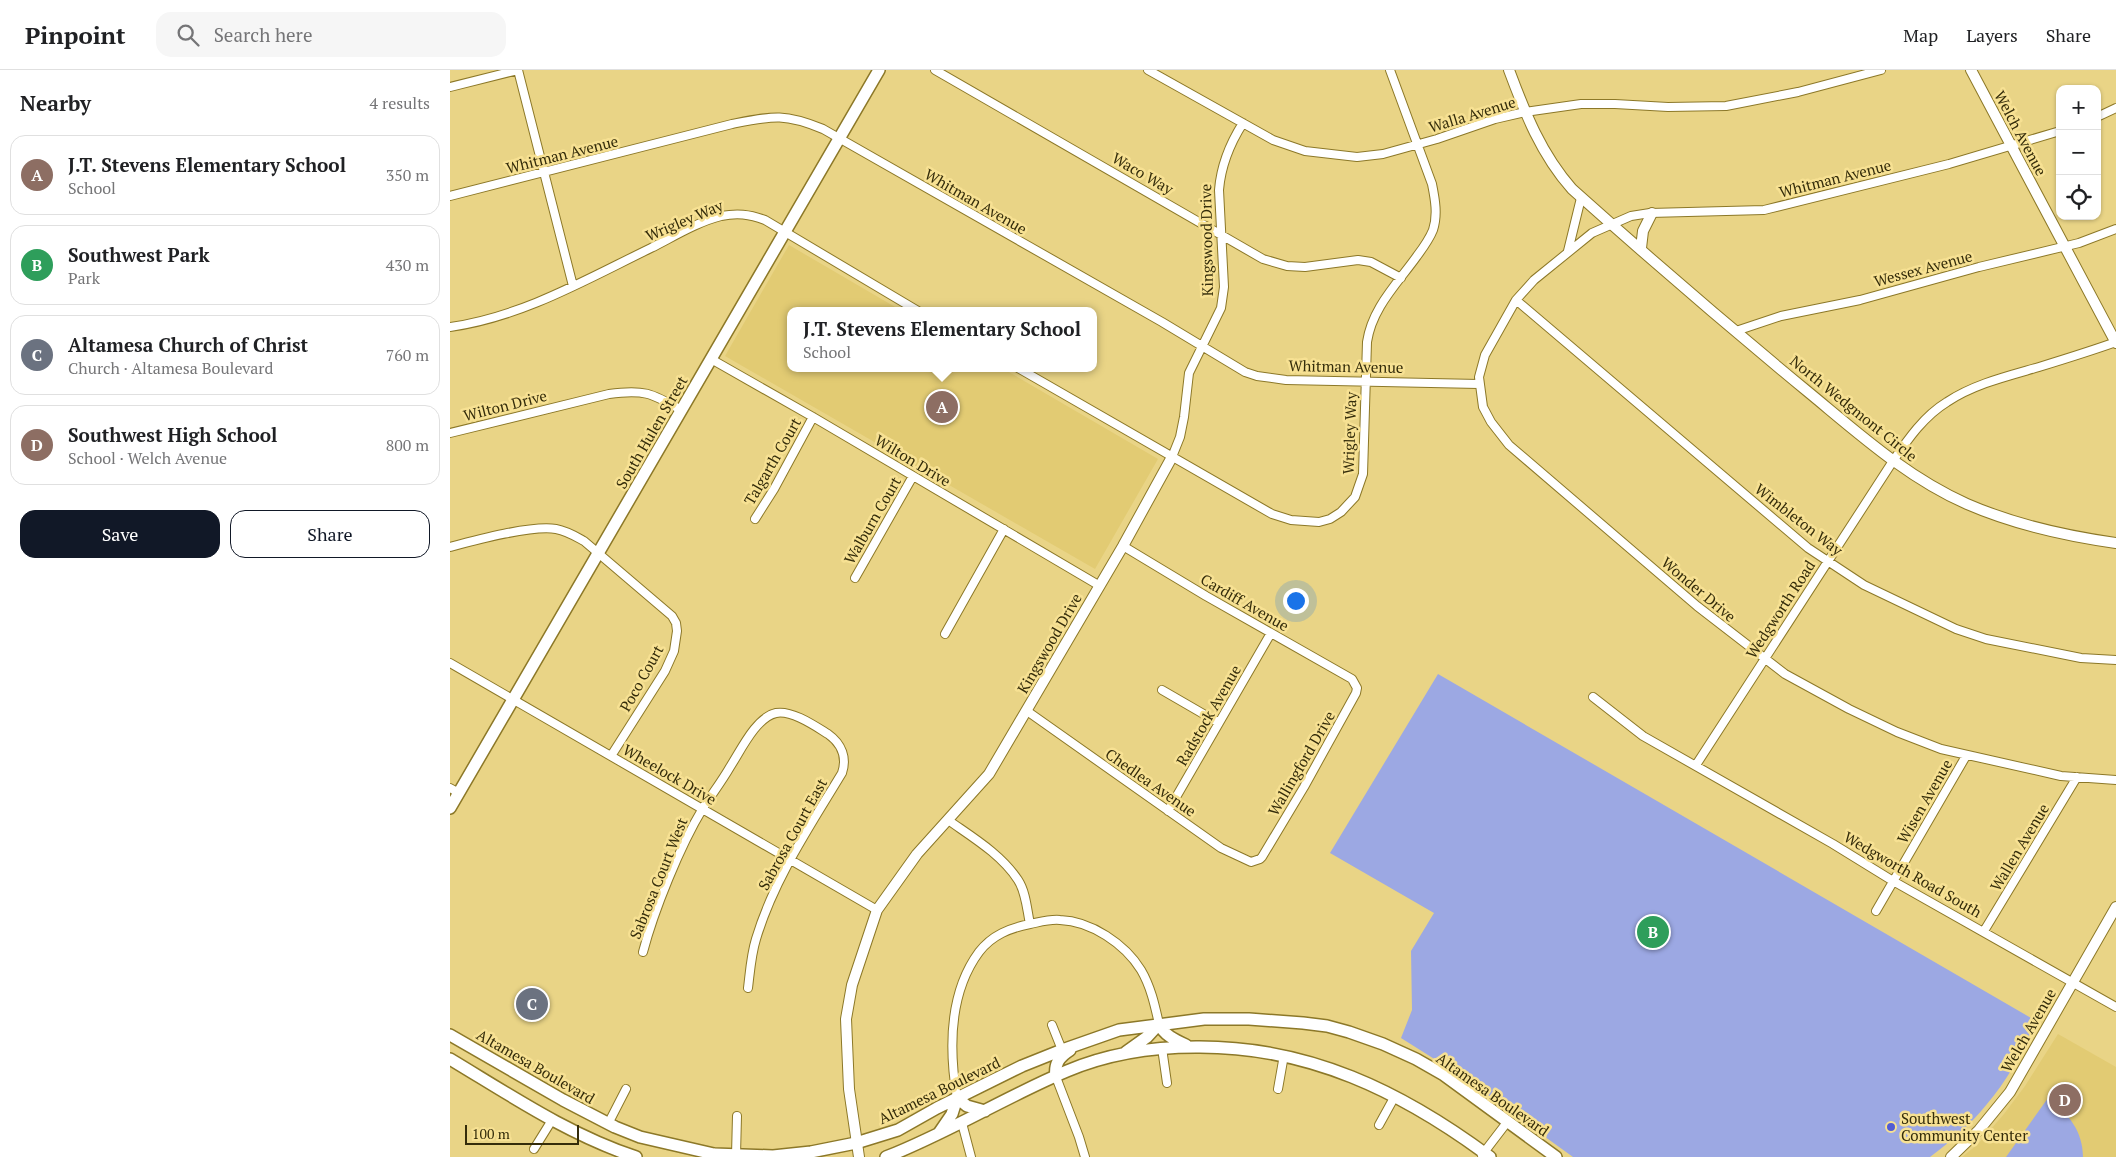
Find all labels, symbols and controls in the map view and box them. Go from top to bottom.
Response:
search box [156,12,506,57]
text: Pinpoint [25,19,126,51]
icon: search [174,21,202,49]
text: Search here [214,22,312,47]
text: Map [1903,23,1938,47]
text: Layers [1966,23,2018,47]
text: Share [2046,23,2091,47]
map controls [2056,85,2101,220]
button: + [2056,85,2101,130]
street label: Welch Avenue [1990,87,2052,179]
text: Nearby [20,89,91,117]
street label: Walla Avenue [1426,91,1518,137]
text: 4 results [370,92,430,114]
street label: Whitman Avenue [504,130,620,178]
button: − [2056,130,2101,175]
street label: Waco Way [1109,147,1178,199]
text: J.T. Stevens Elementary School [68,152,346,177]
street label: Whitman Avenue [1777,154,1893,202]
text: A [31,164,43,186]
text: 350 m [386,164,429,186]
street label: Whitman Avenue [921,164,1031,238]
button: locate [2056,175,2101,220]
text: School [68,177,116,199]
street label: Kingswood Drive [1195,184,1217,296]
street label: Wrigley Way [642,195,726,245]
text: Southwest Park [68,242,210,267]
street label: Wessex Avenue [1872,245,1974,291]
text: B [32,254,42,276]
text: 430 m [386,254,429,276]
text: Park [68,267,100,289]
popup [787,307,1097,372]
text: J.T. Stevens Elementary School [803,316,1081,341]
text: Altamesa Church of Christ [68,332,308,357]
text: School [803,341,851,363]
text: C [32,344,42,366]
text: 760 m [386,344,429,366]
street label: North Wedgmont Circle [1786,350,1922,466]
street label: Whitman Avenue [1288,355,1404,377]
text: Church · Altamesa Boulevard [68,357,273,379]
street label: South Hulen Street [611,372,692,492]
street label: Wilton Drive [461,385,549,425]
pin: A [926,388,958,426]
street label: Wrigley Way [1338,391,1360,475]
street label: Talgarth Court [739,413,805,508]
text: Southwest High School [68,422,277,447]
street label: Wilton Drive [871,429,955,491]
text: D [31,434,43,456]
text: 800 m [386,434,429,456]
text: School · Welch Avenue [68,447,227,469]
street label: Walburn Court [839,472,905,567]
street label: Wimbleton Way [1751,478,1847,560]
button: Save [20,510,220,558]
button: Share [230,510,430,558]
street label: Wonder Drive [1658,552,1740,626]
street label: Wedgworth Road [1741,556,1819,662]
street label: Cardiff Avenue [1197,569,1293,635]
your location [1283,588,1309,614]
street label: Kingswood Drive [1012,589,1086,697]
street label: Poco Court [615,641,668,715]
street label: Radstock Avenue [1171,661,1245,769]
street label: Wallingford Drive [1263,707,1339,819]
street label: Wheelock Drive [620,739,720,809]
street label: Chedlea Avenue [1102,743,1200,821]
street label: Wisen Avenue [1892,755,1956,847]
street label: Sabrosa Court East [753,774,831,894]
street label: Wallen Avenue [1985,800,2053,894]
street label: Sabrosa Court West [624,814,692,942]
street label: Wedgworth Road South [1840,826,1986,922]
pin: B [1637,913,1669,951]
pin: C [516,985,548,1023]
street label: Welch Avenue [1996,985,2060,1075]
street label: Altamesa Boulevard [473,1024,599,1108]
street label: Altamesa Boulevard [1433,1048,1553,1140]
street label: Altamesa Boulevard [875,1052,1003,1128]
pin: D [2049,1081,2081,1119]
place label: Southwest Community Center [1901,1108,2028,1145]
marker: Southwest Community Center [1885,1121,1897,1133]
scale bar [465,1122,579,1145]
text: 100 m [472,1124,510,1143]

